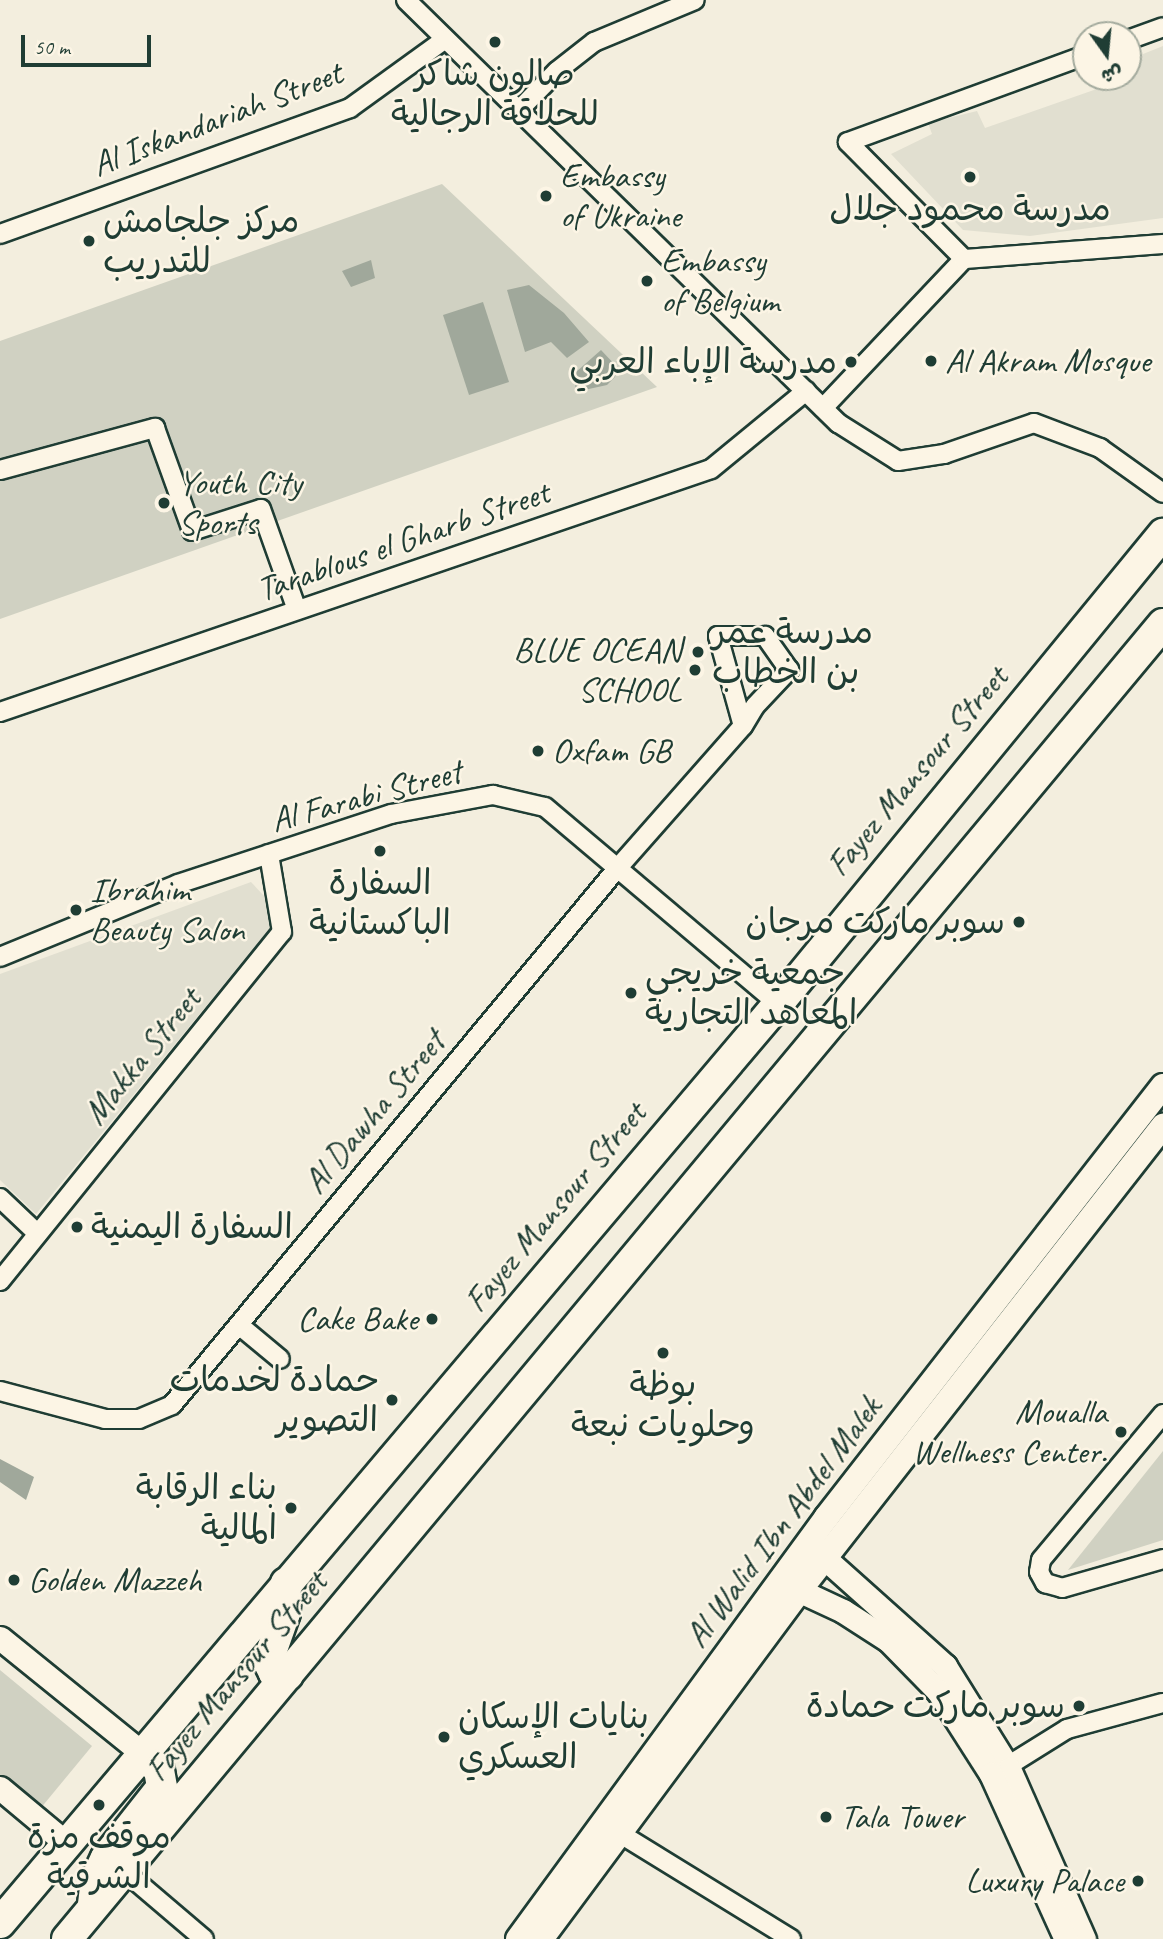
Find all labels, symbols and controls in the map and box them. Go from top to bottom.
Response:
scale bar [24,21,154,65]
north arrow [1072,21,1142,91]
text: 50 m [34,34,70,60]
marker: صالون شاكر للحلاقة الرجالية [487,34,503,50]
street label: Al Iskandariah Street [86,52,348,186]
place label: صالون شاكر للحلاقة الرجالية [391,53,599,135]
text: ش [1099,60,1125,89]
place label: Embassy of Ukraine [560,155,683,237]
marker: مدرسة محمود جلال [962,169,978,185]
marker: Embassy of Ukraine [538,188,554,204]
place label: مدرسة محمود جلال [829,188,1111,230]
place label: مركز جلجامش للتدريب [103,200,299,282]
marker: مركز جلجامش للتدريب [81,233,97,249]
place label: Embassy of Belgium [661,240,779,322]
marker: Embassy of Belgium [639,273,655,289]
place label: Al Akram Mosque [945,340,1150,382]
place label: مدرسة الإباء العربي [569,341,837,383]
marker: Al Akram Mosque [923,353,939,369]
marker: مدرسة الإباء العربي [843,354,859,370]
place label: Youth City Sports [178,462,301,544]
street label: Tarablous el Gharb Street [250,471,556,611]
marker: Youth City Sports [156,495,172,511]
place label: مدرسة عمر بن الخطاب [712,611,873,693]
place label: BLUE OCEAN SCHOOL [515,629,681,711]
marker: مدرسة عمر بن الخطاب [690,644,706,660]
street label: Fayez Mansour Street [816,657,1018,885]
marker: BLUE OCEAN SCHOOL [687,662,703,678]
place label: Oxfam GB [552,730,671,772]
marker: Oxfam GB [530,743,546,759]
street label: Al Farabi Street [266,750,466,842]
marker: السفارة الباكستانية [372,843,388,859]
place label: السفارة الباكستانية [309,862,451,944]
place label: Ibrahim Beauty Salon [90,869,245,951]
place label: سوبر ماركت مرجان [745,901,1005,943]
marker: Ibrahim Beauty Salon [68,902,84,918]
marker: سوبر ماركت مرجان [1011,914,1027,930]
place label: جمعية خريجي المعاهد التجارية [645,952,857,1034]
street label: Makka Street [74,979,210,1133]
marker: جمعية خريجي المعاهد التجارية [623,985,639,1001]
street label: Al Dawha Street [294,1022,454,1202]
street label: Fayez Mansour Street [454,1093,656,1321]
place label: السفارة اليمنية [91,1206,293,1248]
marker: السفارة اليمنية [69,1219,85,1235]
place label: Cake Bake [296,1298,418,1340]
marker: Cake Bake [424,1311,440,1327]
marker: بوظة وحلويات نبعة [655,1345,671,1361]
place label: حمادة لخدمات التصوير [169,1359,378,1441]
place label: بوظة وحلويات نبعة [571,1364,755,1446]
street label: Al Walid Ibn Abdel Malek [675,1388,891,1656]
place label: Moualla Wellness Center. [912,1391,1107,1473]
marker: حمادة لخدمات التصوير [384,1392,400,1408]
marker: Moualla Wellness Center. [1113,1424,1129,1440]
place label: بناء الرقابة المالية [136,1467,277,1549]
marker: بناء الرقابة المالية [283,1500,299,1516]
place label: Golden Mazzeh [28,1559,202,1601]
street label: Fayez Mansour Street [135,1562,337,1790]
marker: Golden Mazzeh [6,1572,22,1588]
place label: سوبر ماركت حمادة [806,1685,1065,1727]
place label: بنايات الإسكان العسكري [458,1696,649,1778]
marker: سوبر ماركت حمادة [1071,1698,1087,1714]
marker: بنايات الإسكان العسكري [436,1729,452,1745]
place label: Tala Tower [840,1796,964,1838]
marker: موقف مزة الشرقية [91,1797,107,1813]
marker: Tala Tower [818,1809,834,1825]
place label: موقف مزة الشرقية [27,1816,171,1898]
place label: Luxury Palace [965,1860,1124,1902]
marker: Luxury Palace [1130,1873,1146,1889]

